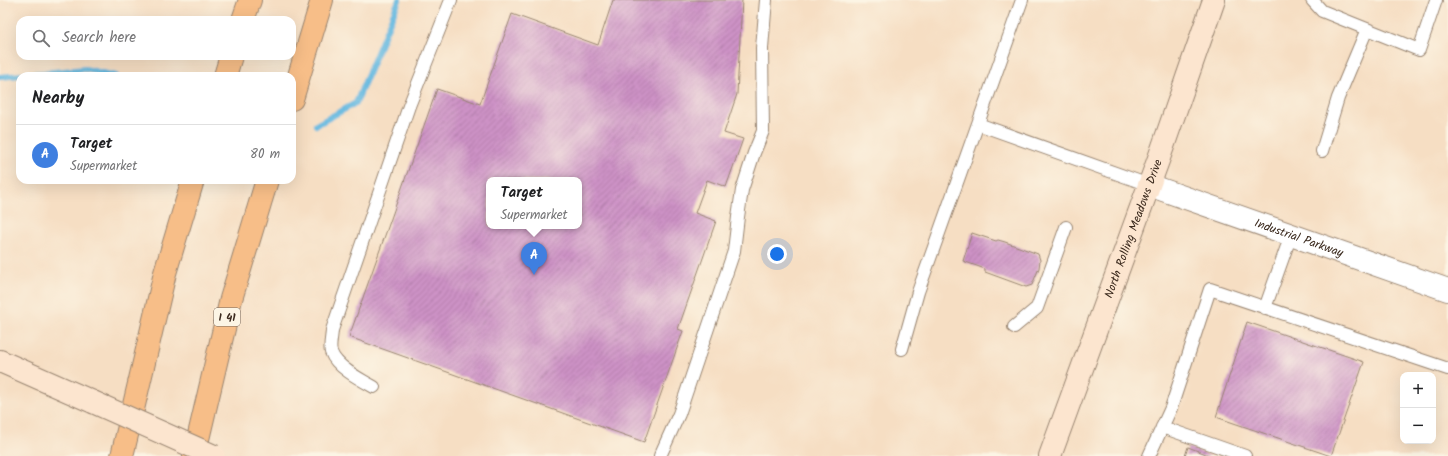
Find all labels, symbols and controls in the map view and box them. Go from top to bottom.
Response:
search box [16,16,296,60]
text: Search here [62,26,136,50]
icon: search [30,27,52,49]
text: Nearby [32,85,84,112]
text: Target [70,132,113,156]
text: A [41,144,49,165]
text: 80 m [250,144,280,165]
text: Supermarket [70,156,137,177]
street label: North Rolling Meadows Drive [1099,156,1168,301]
popup [486,177,582,229]
text: Target [500,181,543,205]
text: Supermarket [500,205,568,226]
street label: Industrial Parkway [1252,214,1346,263]
pin: A [521,242,547,275]
your location [767,244,787,264]
road number: I 41 [214,308,240,326]
map controls [1400,372,1436,444]
button: + [1400,372,1436,408]
button: − [1400,408,1436,444]

